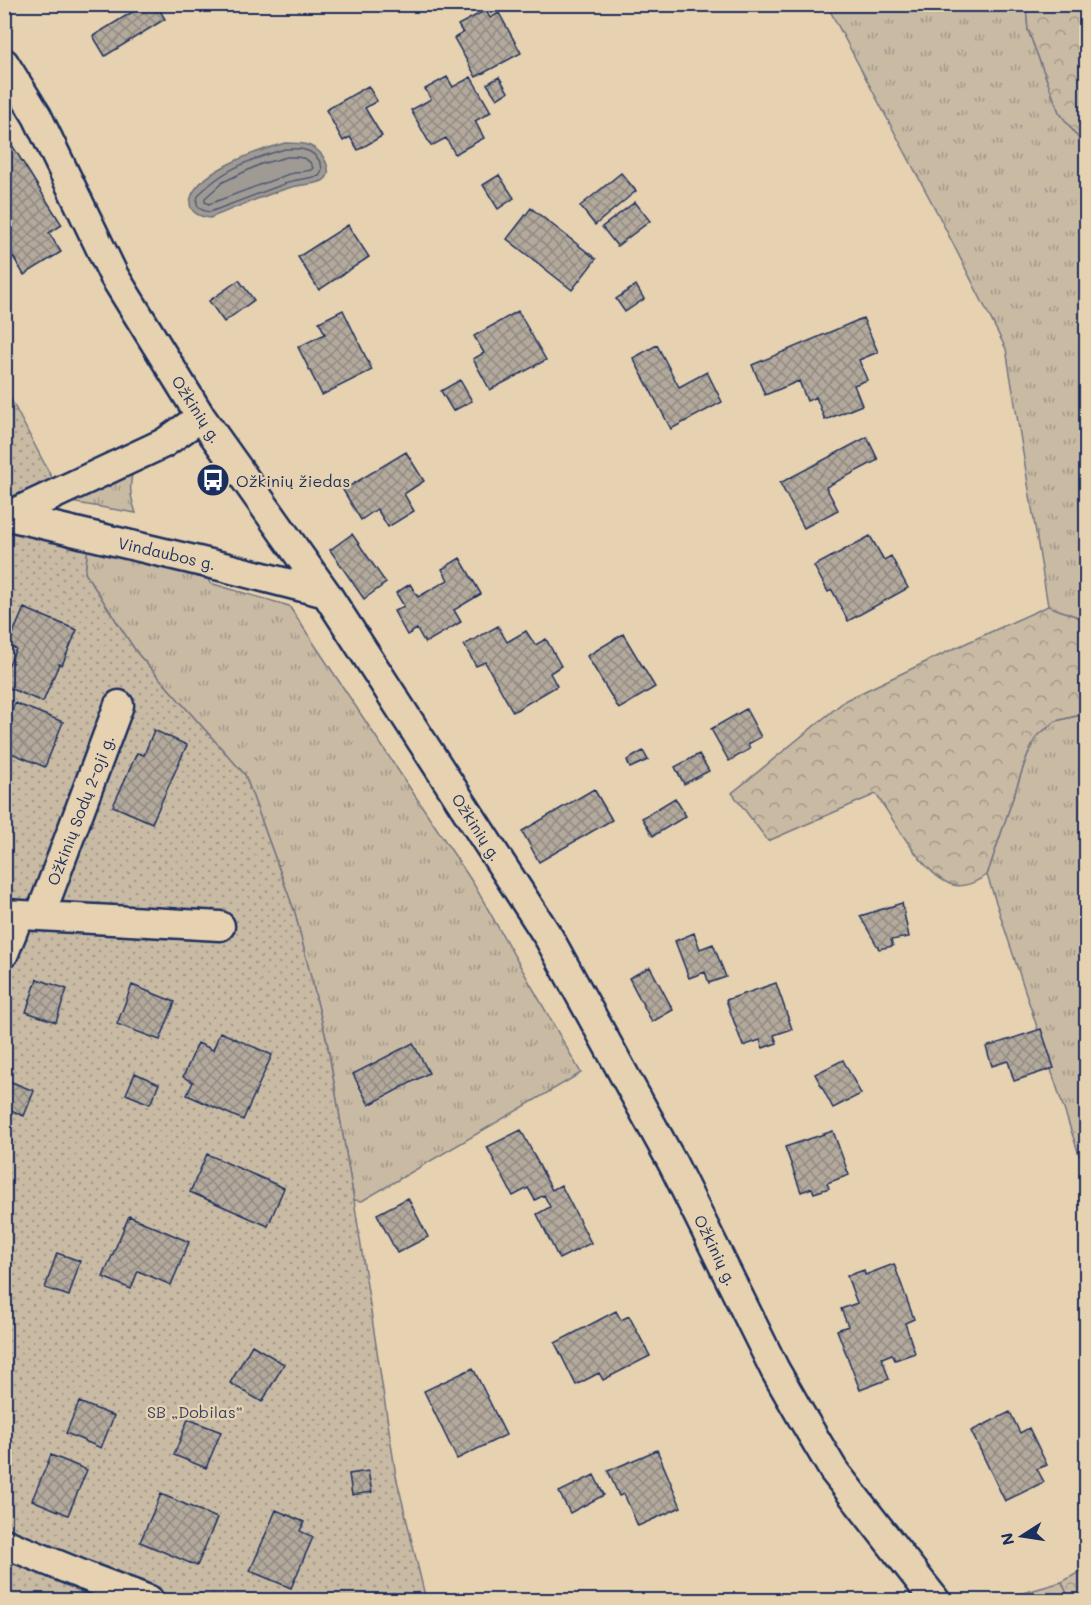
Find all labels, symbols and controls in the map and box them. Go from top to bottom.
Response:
street label: Ožkinių g. [167,371,227,447]
bus stop icon: Ožkinių žiedas [195,462,231,498]
place label: Ožkinių žiedas [236,470,350,491]
street label: Vindaubos g. [116,532,218,574]
street label: Ožkinių Sodų 2-oji g. [42,732,118,888]
street label: Ožkinių g. [447,789,507,865]
street label: Ožkinių g. [690,1211,742,1289]
park label: SB „Dobilas“ [147,1401,243,1422]
north arrow [992,1506,1052,1566]
text: N [995,1531,1018,1547]

